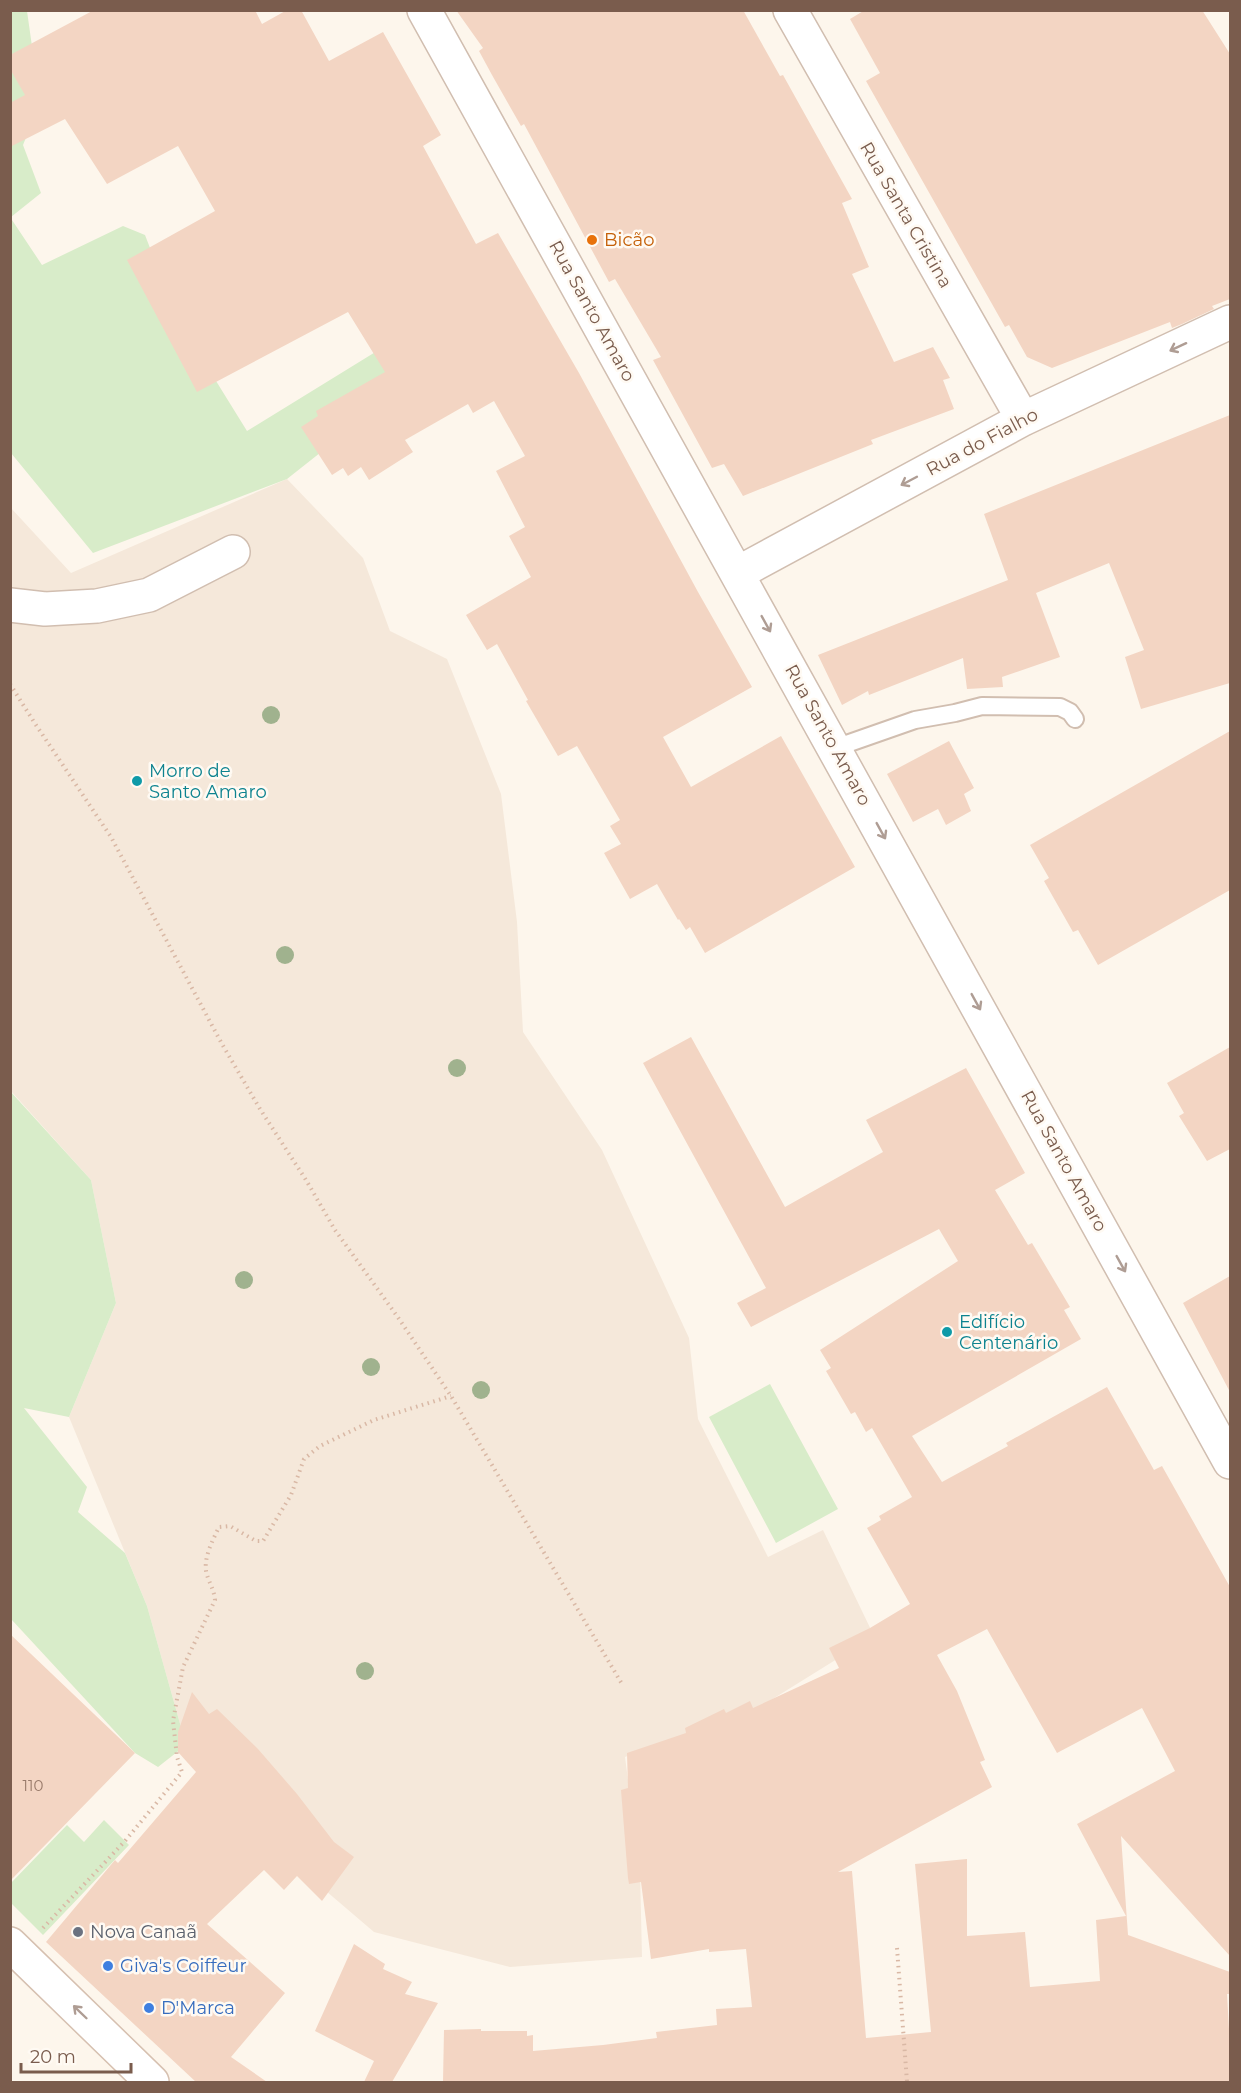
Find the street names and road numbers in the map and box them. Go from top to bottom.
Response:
street label: Rua Santa Cristina [855,138,957,292]
street label: Rua Santo Amaro [544,236,640,386]
street label: Rua do Fialho [922,403,1042,481]
street label: Rua Santo Amaro [780,660,876,810]
street label: Rua Santo Amaro [1016,1086,1112,1236]

